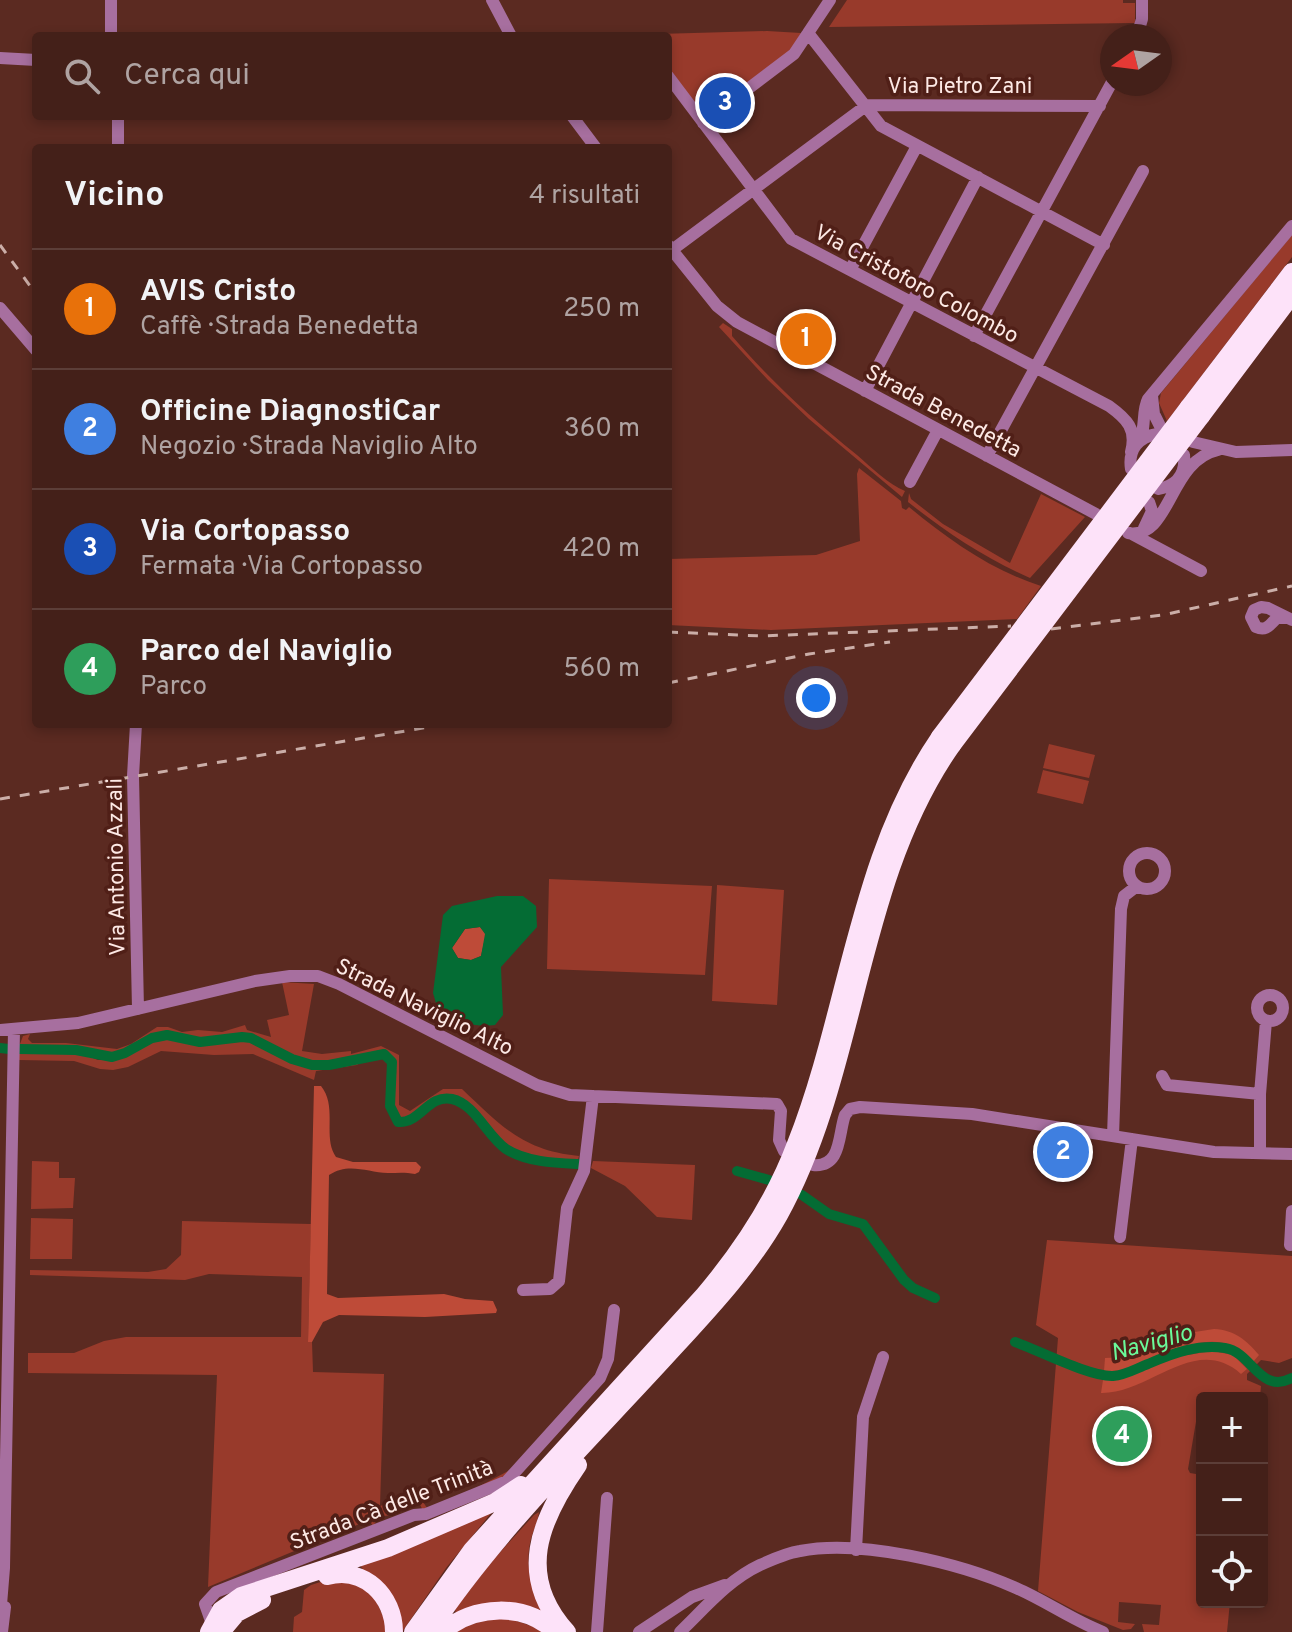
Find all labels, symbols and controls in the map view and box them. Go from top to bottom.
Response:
north arrow [1100,24,1172,96]
search box [32,32,672,120]
icon: search [60,54,104,98]
text: Cerca qui [124,58,250,95]
pin: 3 [699,73,751,133]
street label: Via Pietro Zani [888,74,1032,101]
text: Vicino [64,175,164,218]
text: 4 risultati [529,180,640,213]
street label: Via Cristoforo Colombo [809,220,1023,351]
text: AVIS Cristo [140,274,296,311]
text: 1 [85,293,95,326]
text: 250 m [563,293,640,326]
pin: 1 [780,309,832,369]
text: Caffè · Strada Benedetta [140,311,418,344]
street label: Strada Benedetta [860,360,1025,465]
text: Officine DiagnostiCar [140,394,440,431]
text: 2 [82,413,98,446]
text: 360 m [564,413,640,446]
text: Negozio · Strada Naviglio Alto [140,431,478,464]
text: Via Cortopasso [140,514,350,551]
text: 3 [82,533,98,566]
text: 420 m [563,533,640,566]
text: Fermata · Via Cortopasso [140,551,423,584]
text: Parco del Naviglio [140,634,393,671]
text: 4 [82,653,98,686]
text: 560 m [564,653,640,686]
text: Parco [140,671,207,704]
your location [796,678,836,718]
street label: Via Antonio Azzali [102,778,133,956]
street label: Strada Naviglio Alto [331,954,517,1063]
pin: 2 [1037,1122,1089,1182]
water label: Naviglio [1108,1319,1196,1369]
map controls [1196,1392,1268,1608]
button: + [1196,1392,1268,1464]
pin: 4 [1096,1406,1148,1466]
street label: Strada Cà delle Trinità [287,1455,497,1557]
button: − [1196,1464,1268,1536]
button: locate [1196,1536,1268,1608]

